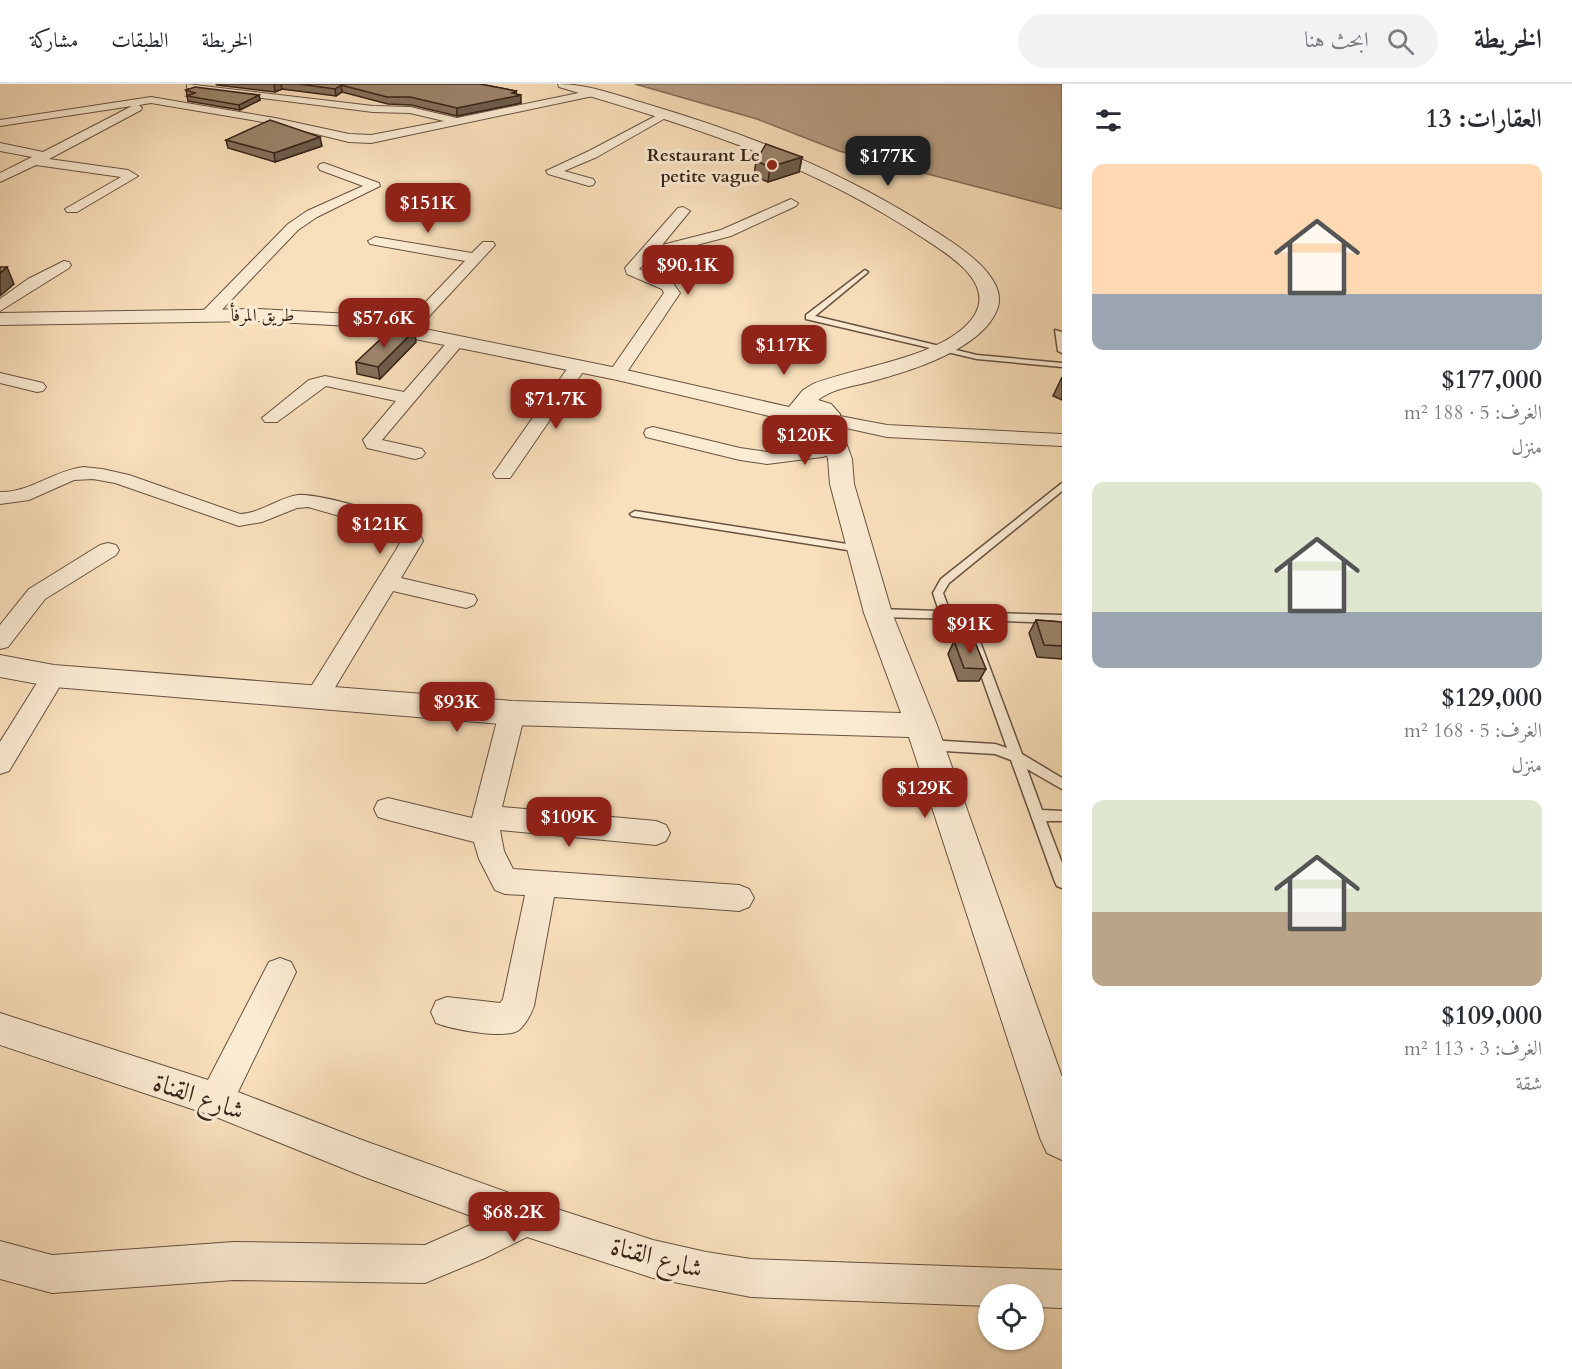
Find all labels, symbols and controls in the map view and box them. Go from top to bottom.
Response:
search box [1018,14,1438,68]
text: الخريطة [1474,20,1542,58]
text: ابحث هنا [1304,25,1369,55]
icon: search [1384,25,1417,58]
text: مشاركة [30,26,78,55]
text: الطبقات [111,26,168,55]
text: الخريطة [201,26,253,55]
text: العقارات: 13 [1425,101,1542,136]
icon: filters [1092,104,1125,137]
pin: $177K [846,136,930,187]
text: $177K [859,142,917,169]
place label: Restaurant Le petite vague [647,143,760,189]
marker: Restaurant Le petite vague [765,158,779,172]
pin: $151K [386,183,470,234]
text: $151K [399,189,457,216]
icon: home [1263,203,1371,311]
pin: $90.1K [639,245,737,296]
text: $90.1K [657,251,719,278]
pin: $57.6K [335,298,433,349]
street label: طريق المرفأ [230,302,294,328]
text: $57.6K [353,304,415,331]
pin: $117K [742,325,826,376]
text: $117K [755,331,813,358]
text: $177,000 [1441,362,1542,397]
pin: $71.7K [507,379,605,430]
text: $71.7K [525,385,587,412]
text: الغرف: 5 · 188 m² [1404,399,1542,426]
pin: $120K [763,415,847,466]
text: $120K [776,421,834,448]
text: منزل [1511,434,1542,461]
pin: $121K [338,504,422,555]
text: $121K [351,510,409,537]
icon: home [1263,521,1371,629]
pin: $91K [934,604,1006,655]
text: $91K [947,610,993,637]
text: $129,000 [1441,680,1542,715]
pin: $93K [421,682,493,733]
text: $93K [434,688,480,715]
text: الغرف: 5 · 168 m² [1404,717,1542,744]
text: منزل [1511,752,1542,779]
pin: $129K [883,768,967,819]
text: $129K [896,774,954,801]
pin: $109K [527,797,611,848]
text: $109K [540,803,598,830]
icon: home [1263,839,1371,947]
text: $109,000 [1441,998,1542,1033]
text: الغرف: 3 · 113 m² [1404,1035,1542,1062]
street label: شارع القناة [147,1065,249,1132]
text: شقة [1516,1070,1542,1097]
pin: $68.2K [465,1192,563,1243]
text: $68.2K [483,1198,545,1225]
street label: شارع القناة [606,1228,707,1290]
map controls [978,1284,1044,1350]
button: locate [978,1284,1044,1350]

